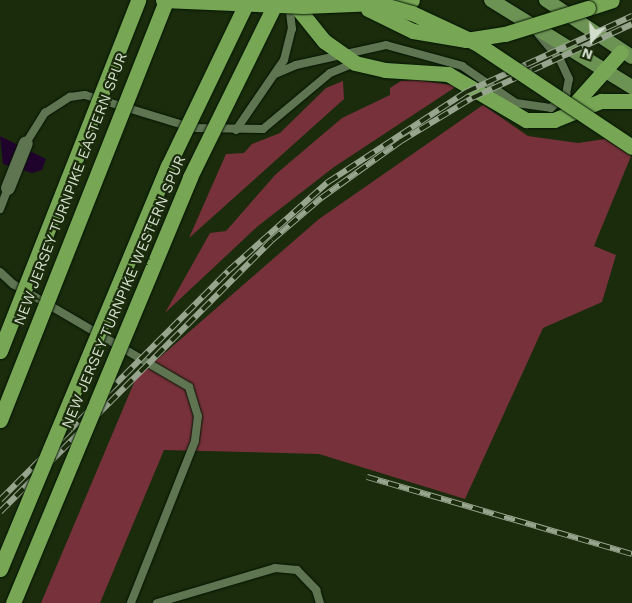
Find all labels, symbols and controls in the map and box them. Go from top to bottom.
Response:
north arrow [567,15,617,65]
text: N [580,45,595,63]
street label: NEW JERSEY TURNPIKE EASTERN SPUR [10,49,132,329]
street label: NEW JERSEY TURNPIKE WESTERN SPUR [58,152,190,432]

